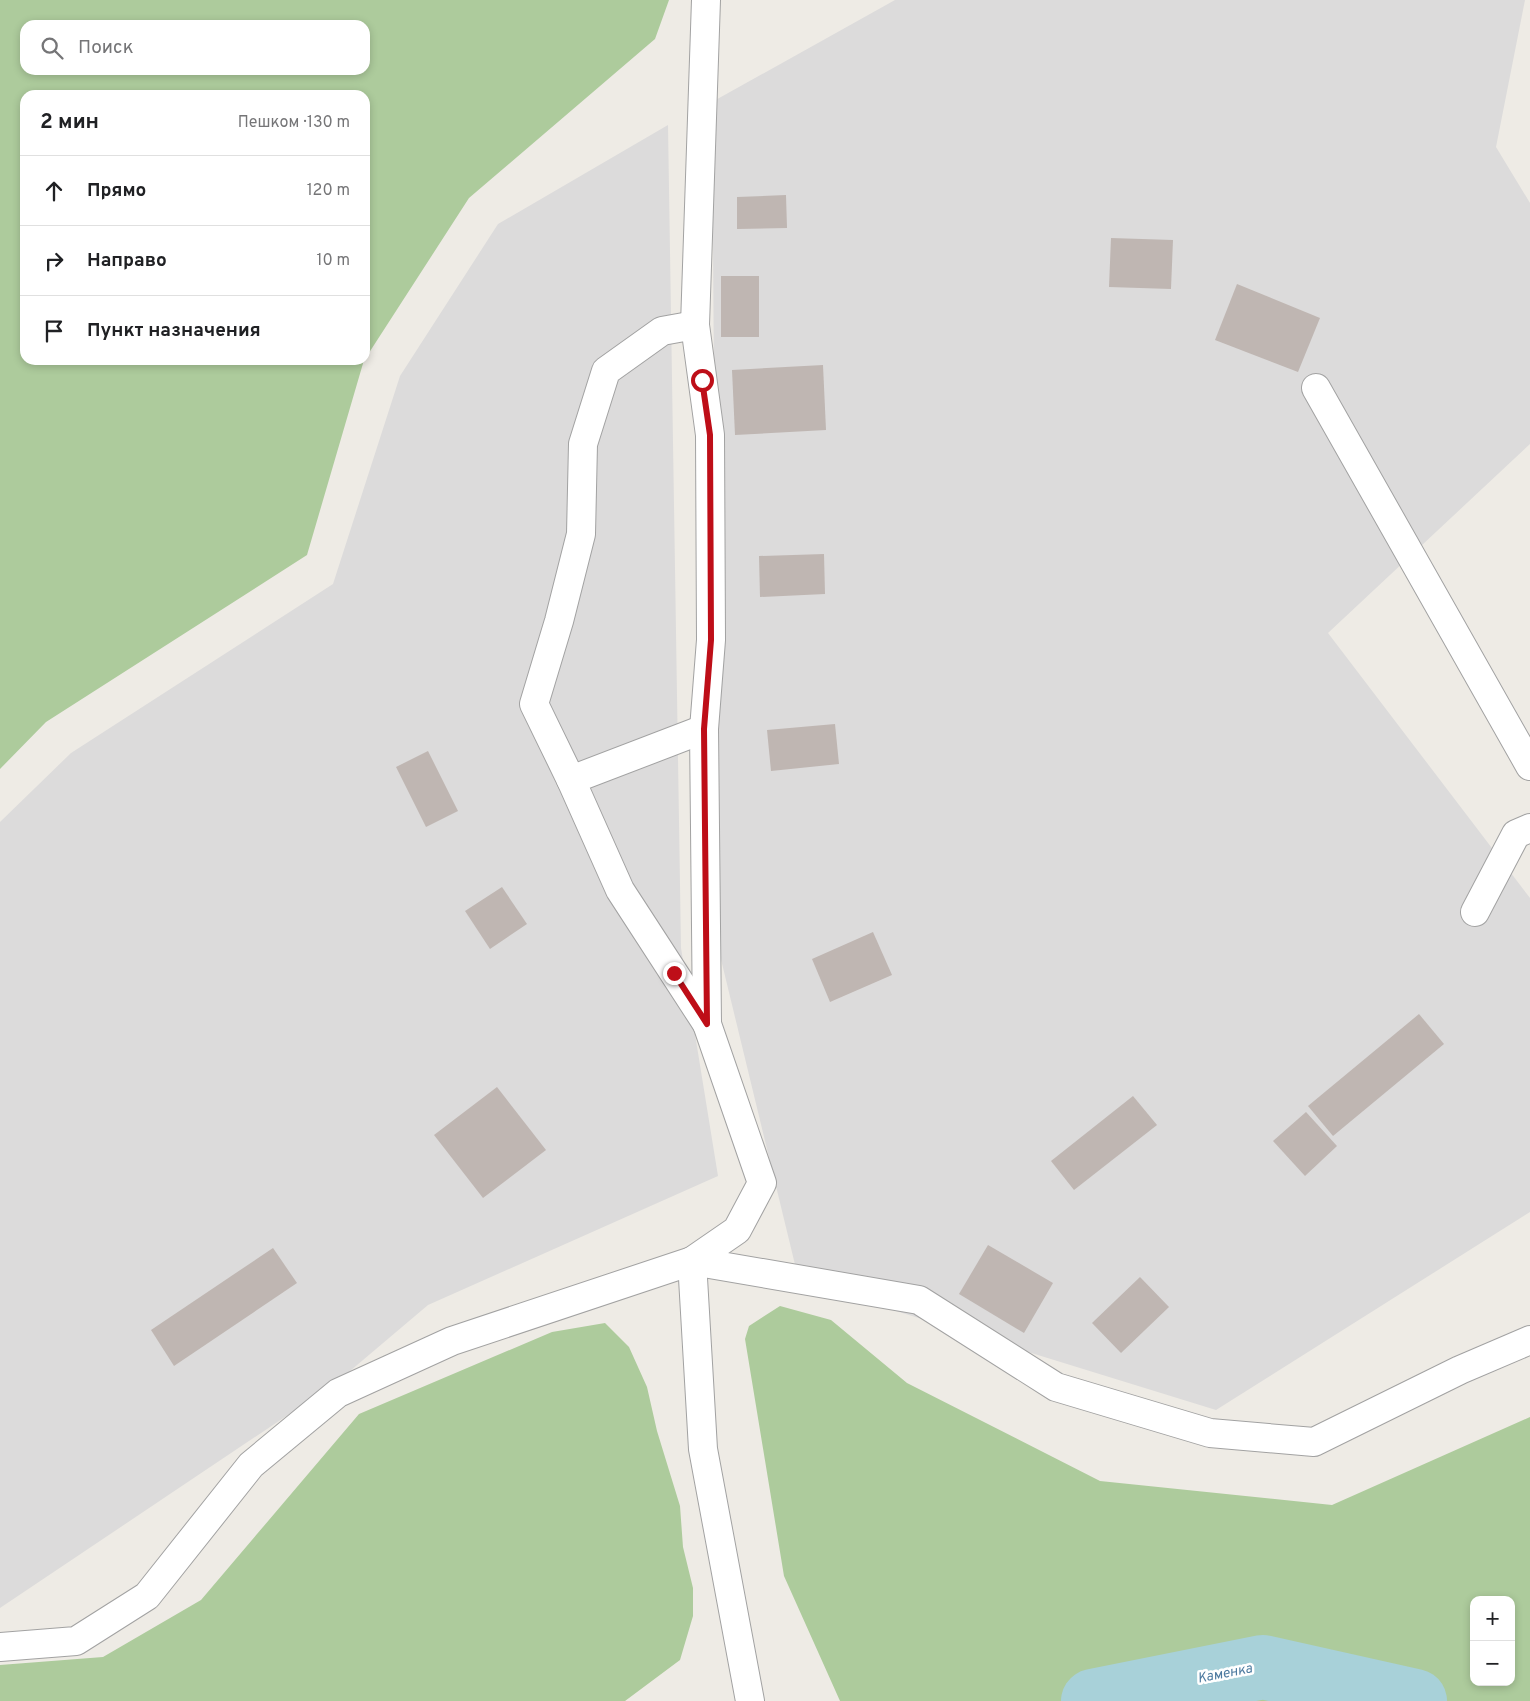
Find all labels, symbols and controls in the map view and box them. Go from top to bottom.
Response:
search box [20,20,370,75]
icon: search [38,34,66,62]
text: Поиск [78,36,134,60]
text: 2 мин [40,109,99,136]
text: Пешком · 130 m [238,113,350,133]
icon: ahead [40,177,68,205]
text: Прямо [87,179,146,203]
text: 120 m [307,181,350,201]
icon: right [40,247,68,275]
text: Направо [87,249,167,273]
text: 10 m [316,251,350,271]
icon: arrive [40,317,68,345]
text: Пункт назначения [87,319,261,343]
route start [691,369,714,392]
route end [663,962,686,985]
map controls [1470,1596,1515,1686]
button: + [1470,1596,1515,1641]
button: − [1470,1641,1515,1686]
water label: Каменка [1196,1660,1255,1688]

